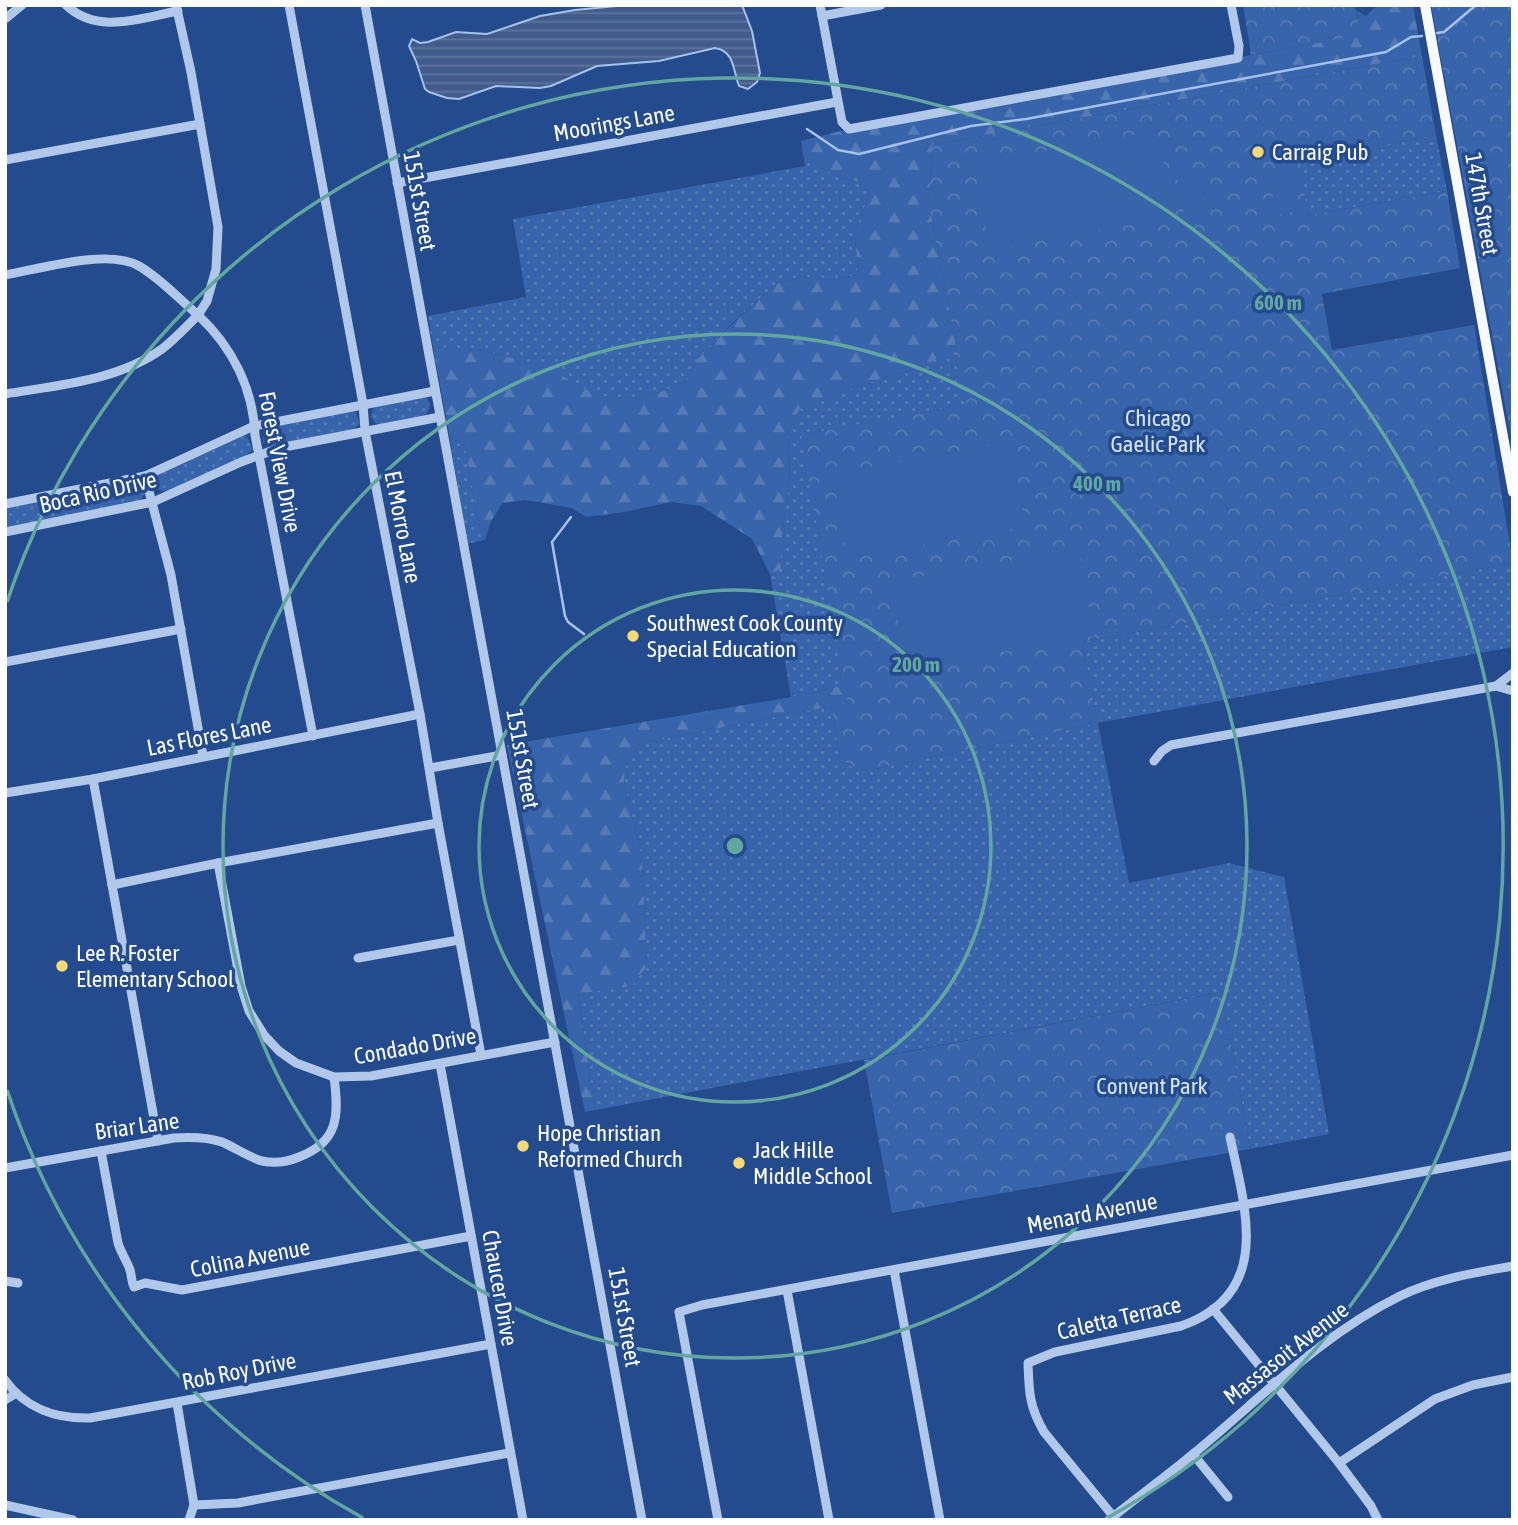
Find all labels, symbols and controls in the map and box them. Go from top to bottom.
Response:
street label: Moorings Lane [551,100,677,146]
place label: Carraig Pub [1272,139,1368,165]
marker: Carraig Pub [1250,144,1266,160]
street label: 151st Street [398,149,442,253]
street label: 147th Street [1460,151,1504,257]
text: 600 m [1254,290,1302,314]
street label: Forest View Drive [254,389,306,535]
park label: Chicago Gaelic Park [1111,405,1205,457]
street label: Boca Rio Drive [37,466,159,518]
street label: El Morro Lane [379,469,427,585]
text: 400 m [1072,471,1121,495]
place label: Southwest Cook County Special Education [647,610,843,662]
marker: Southwest Cook County Special Education [625,628,641,644]
text: 200 m [892,652,940,676]
street label: 151st Street [501,707,545,811]
street label: Las Flores Lane [144,711,274,761]
centre of rings [723,834,747,858]
place label: Lee R. Foster Elementary School [76,940,234,992]
marker: Lee R. Foster Elementary School [54,958,70,974]
street label: Condado Drive [352,1022,478,1070]
park label: Convent Park [1096,1073,1208,1099]
street label: Briar Lane [93,1107,181,1145]
place label: Hope Christian Reformed Church [537,1120,683,1172]
place label: Jack Hille Middle School [753,1137,872,1189]
marker: Hope Christian Reformed Church [515,1138,531,1154]
marker: Jack Hille Middle School [731,1155,747,1171]
street label: Menard Avenue [1025,1188,1159,1238]
street label: Chaucer Drive [477,1228,523,1348]
street label: Colina Avenue [188,1234,312,1282]
street label: 151st Street [603,1265,647,1369]
street label: Caletta Terrace [1055,1291,1183,1345]
street label: Massasoit Avenue [1219,1296,1353,1410]
street label: Rob Roy Drive [180,1347,298,1395]

